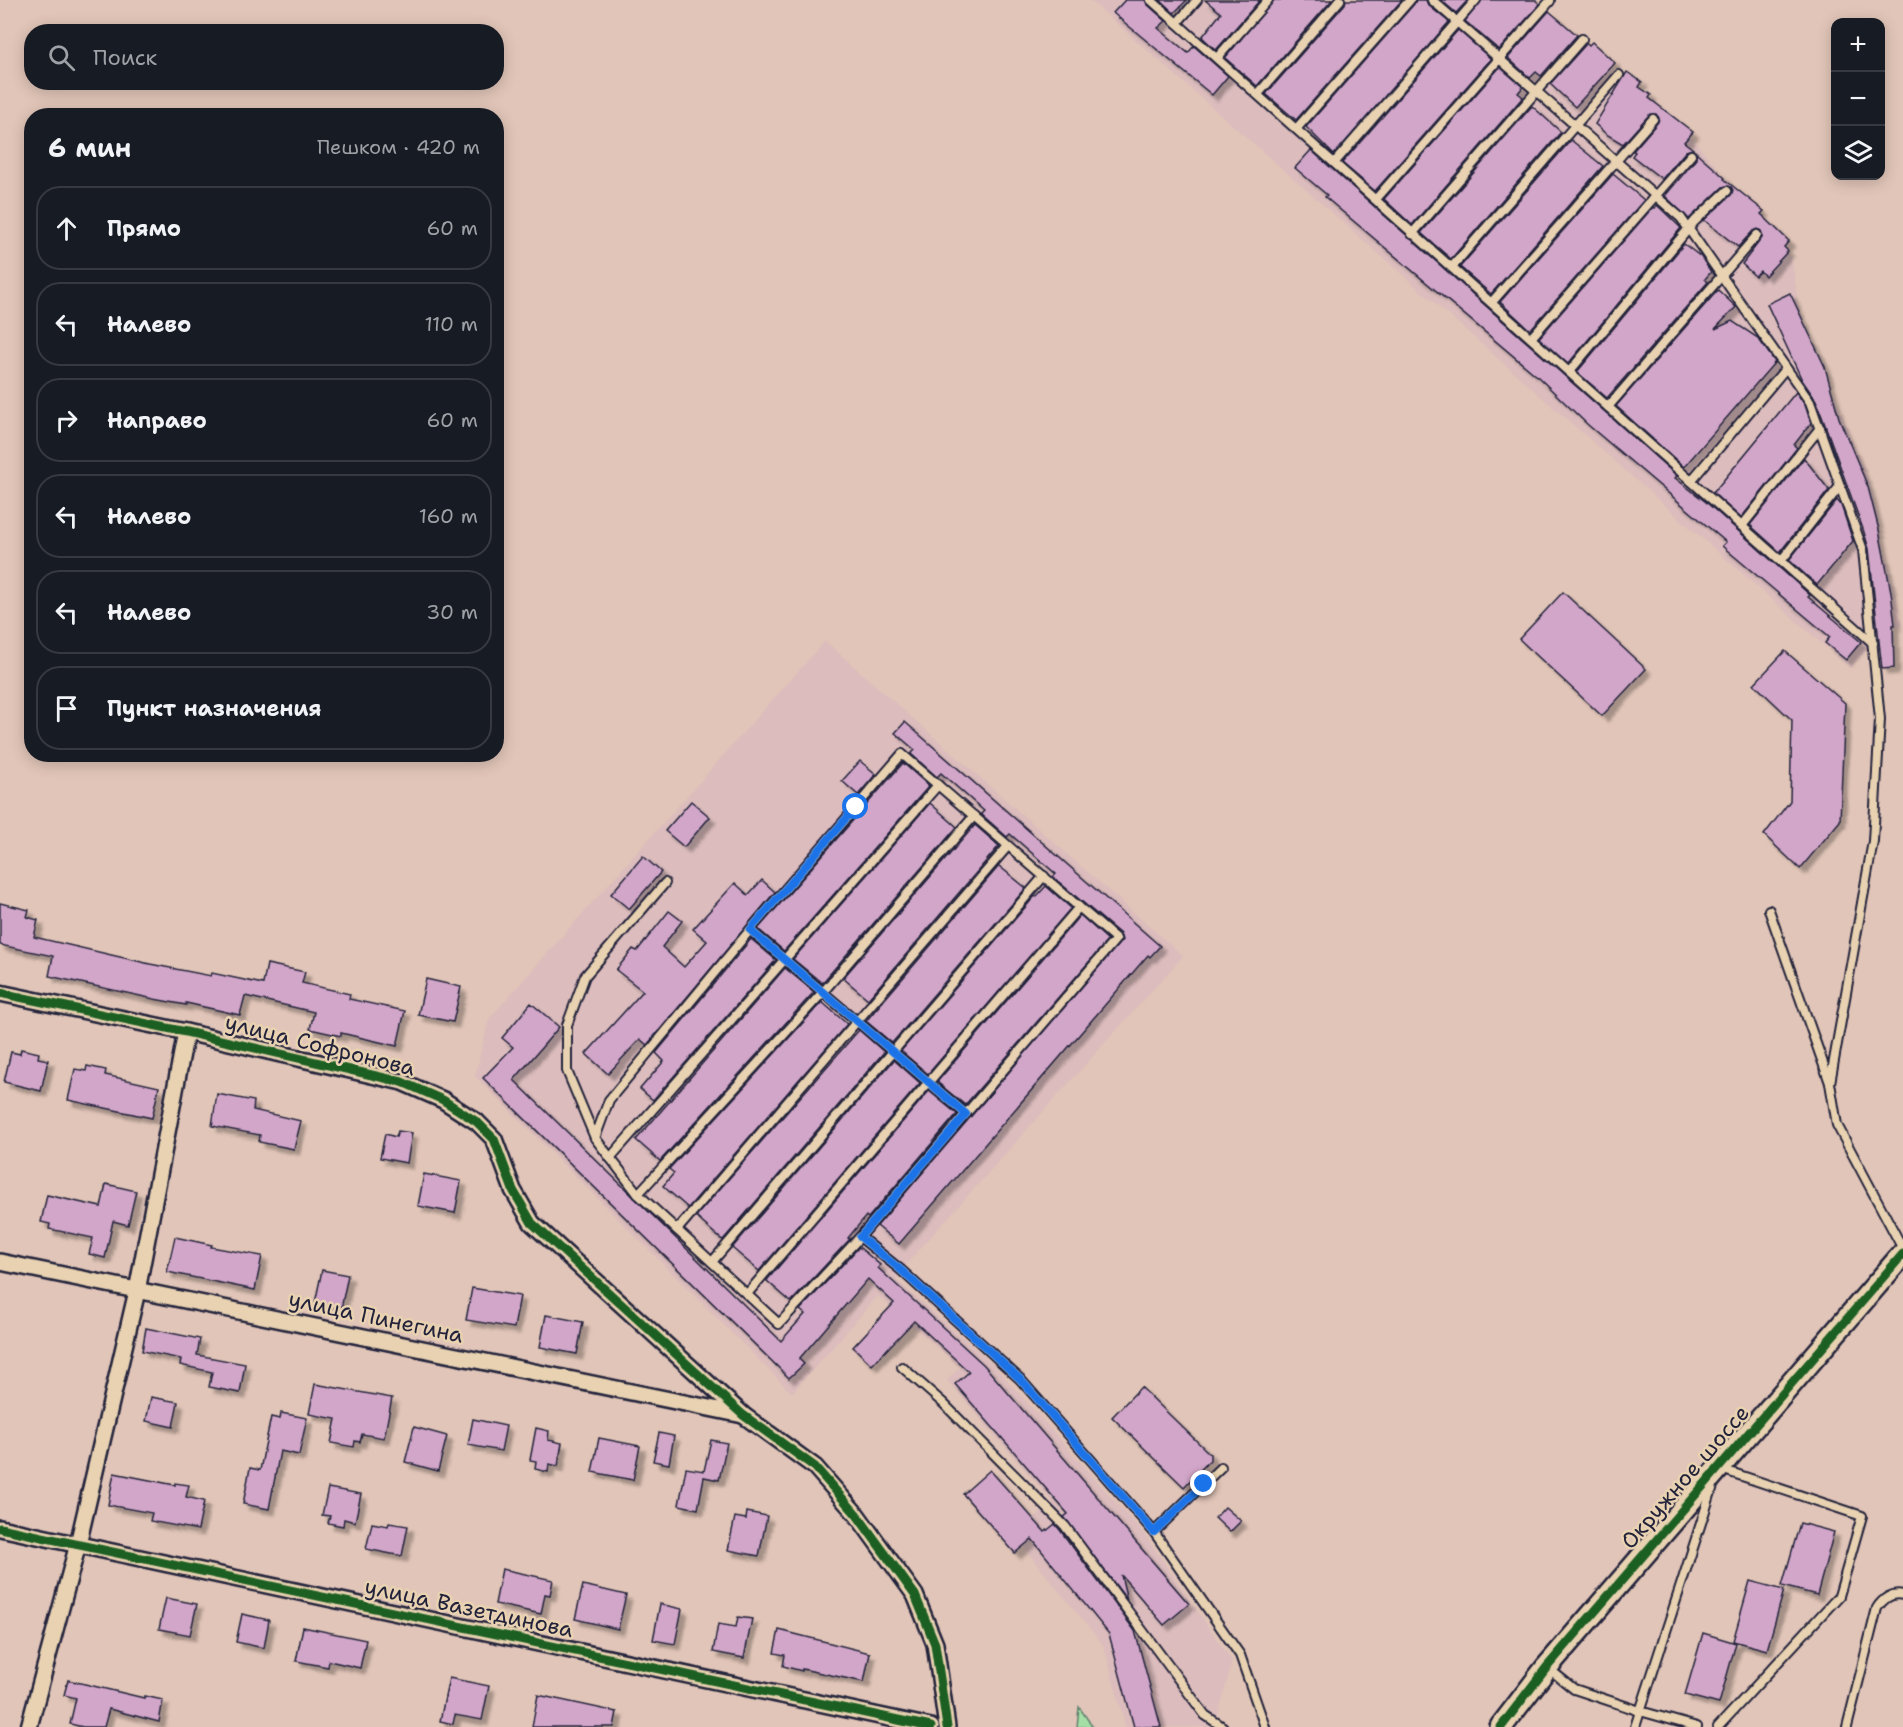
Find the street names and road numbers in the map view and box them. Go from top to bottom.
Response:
street label: улица Софронова [222,1007,418,1083]
street label: улица Пинегина [286,1284,466,1350]
street label: Окружное шоссе [1614,1399,1756,1555]
street label: улица Вазетдинова [362,1572,576,1644]

